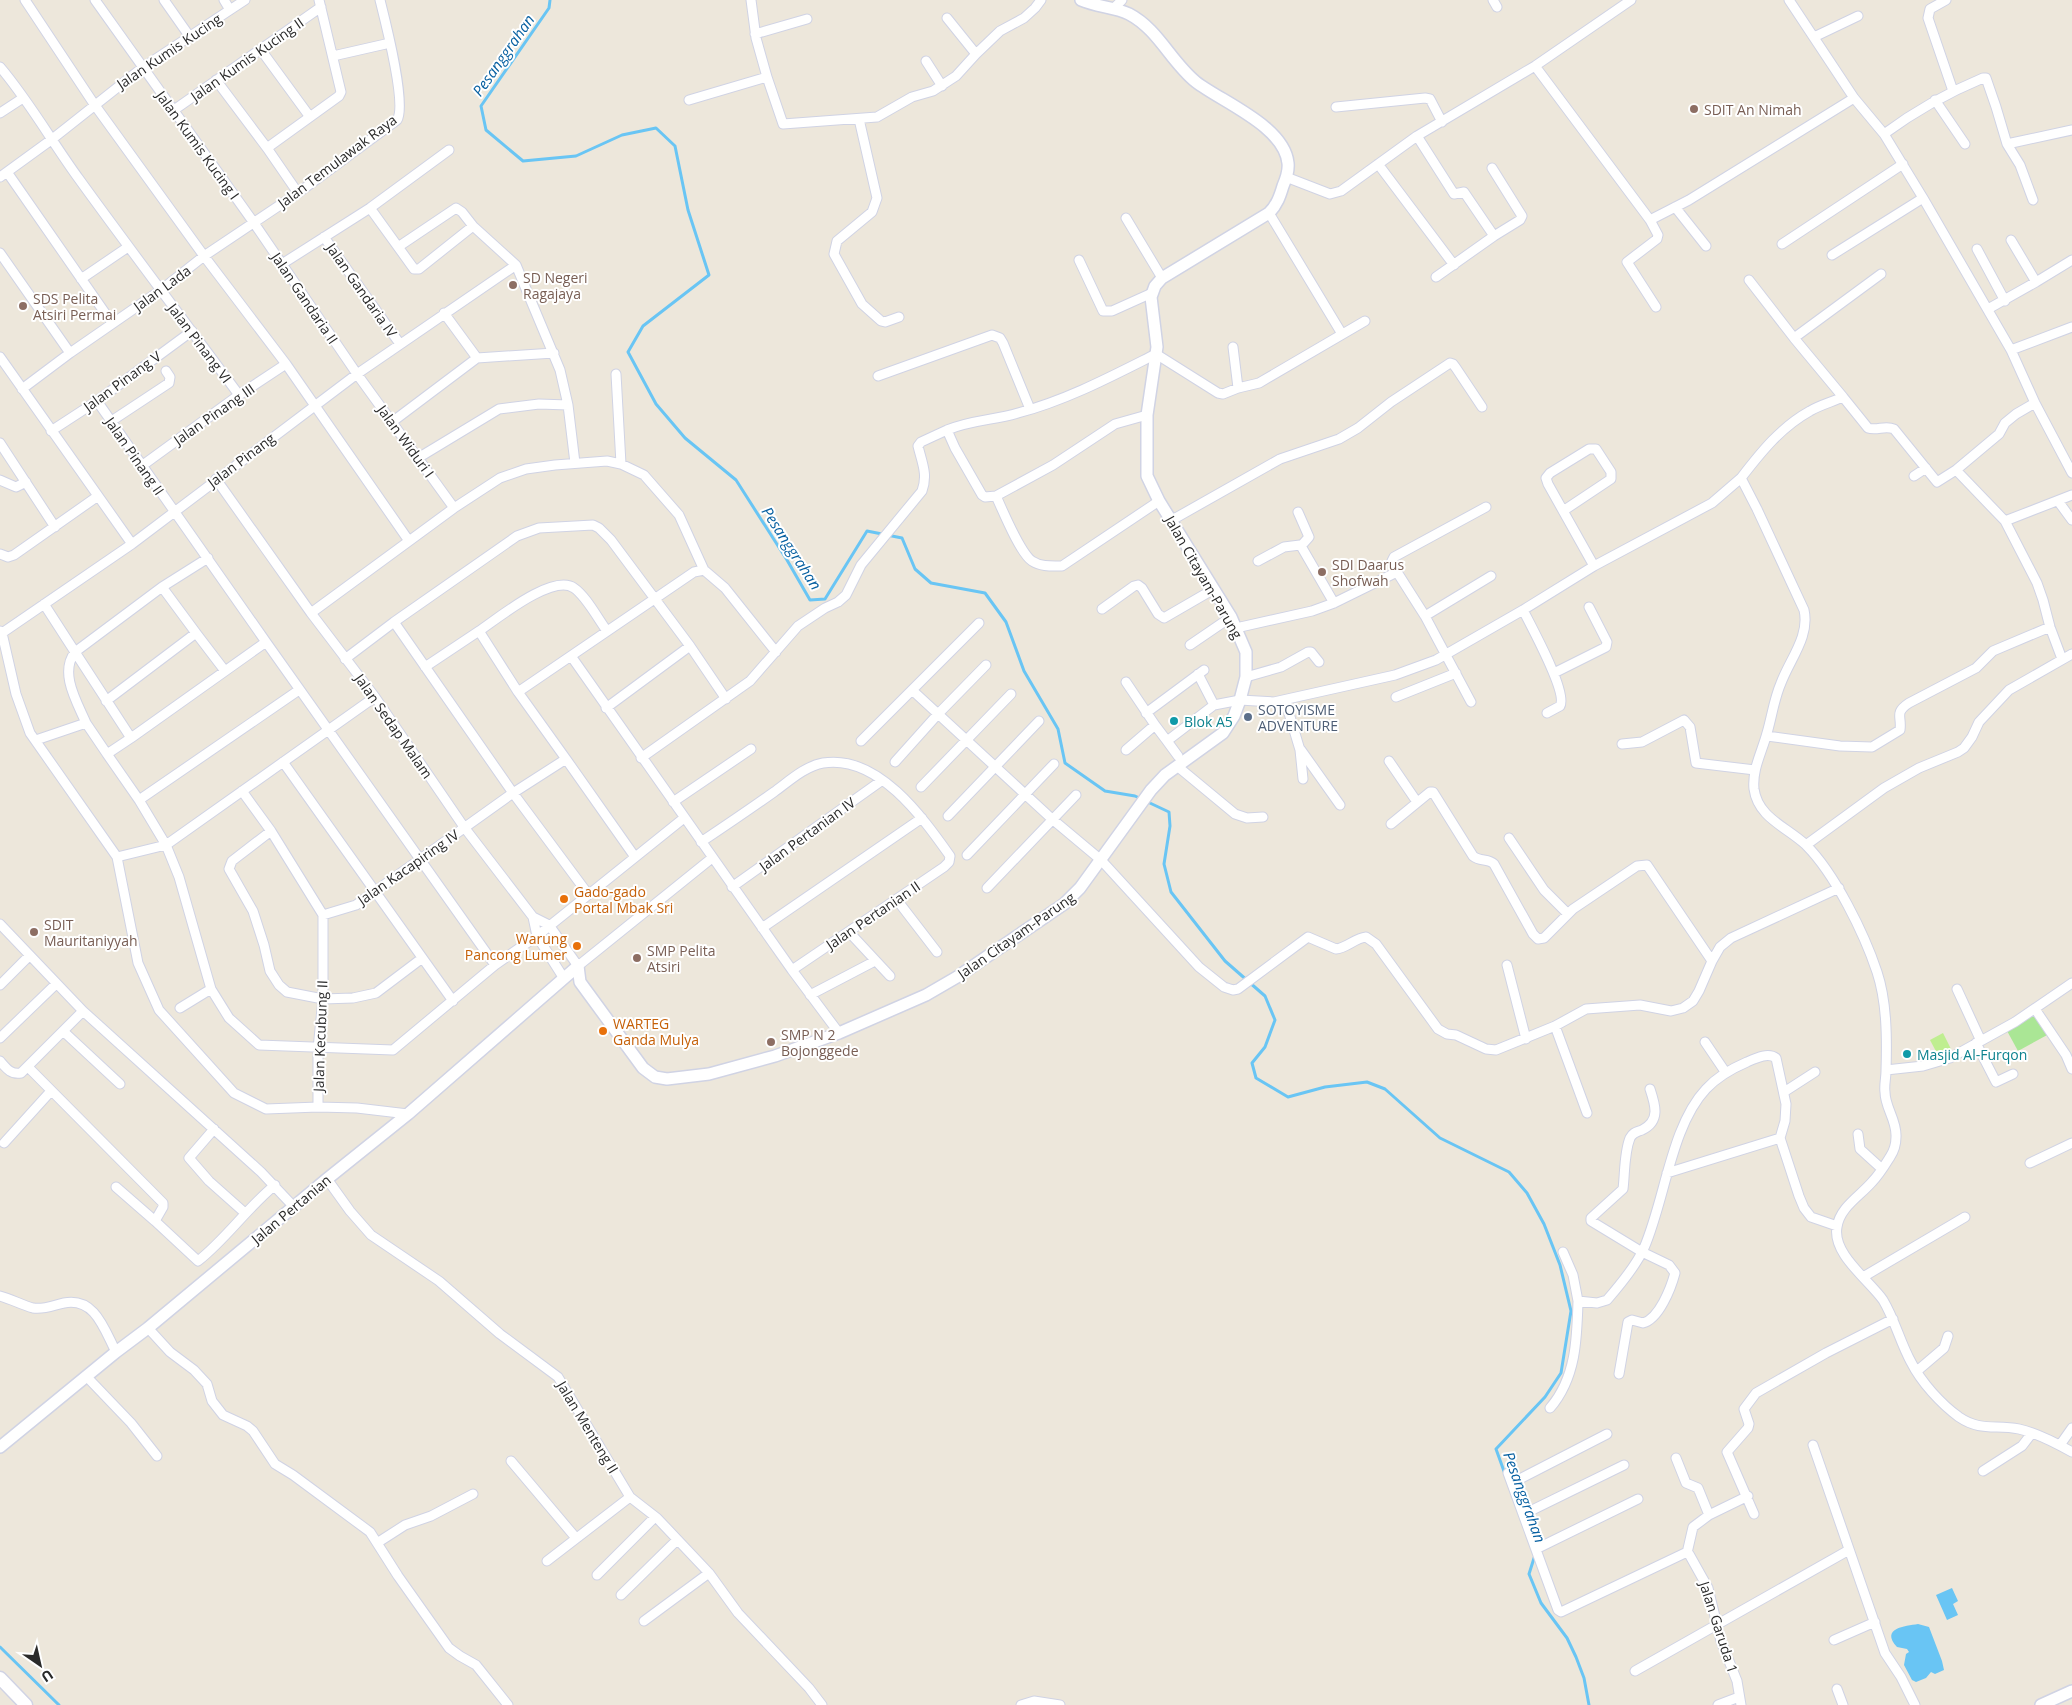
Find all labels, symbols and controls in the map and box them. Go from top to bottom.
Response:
street label: Jalan Kumis Kucing [111,9,225,94]
water label: Pesanggrahan [467,10,539,100]
street label: Jalan Kumis Kucing II [185,13,307,106]
street label: Jalan Kumis Kucing I [151,85,244,203]
place label: SDIT An Nimah [1704,100,1802,119]
marker: SDIT An Nimah [1688,103,1700,115]
street label: Jalan Temulawak Raya [272,110,400,213]
street label: Jalan Gandaria IV [321,237,402,341]
street label: Jalan Gandaria II [266,247,343,347]
street label: Jalan Lada [128,261,194,316]
place label: SD Negeri Ragajaya [523,268,588,303]
marker: SD Negeri Ragajaya [507,279,519,291]
place label: SDS Pelita Atsiri Permai [33,289,116,324]
street label: Jalan Pinang VI [162,298,236,387]
marker: SDS Pelita Atsiri Permai [17,300,29,312]
street label: Jalan Pinang V [78,346,165,417]
street label: Jalan Pinang III [168,379,258,450]
street label: Jalan Widuri I [372,399,439,481]
street label: Jalan Pinang II [100,412,169,499]
street label: Jalan Pinang [202,428,279,493]
water label: Pesanggrahan [758,503,826,593]
street label: Jalan Citayam-Parung [1160,510,1247,642]
place label: SDI Daarus Shofwah [1332,555,1404,590]
marker: SDI Daarus Shofwah [1316,566,1328,578]
street label: Jalan Sedap Malam [350,668,437,782]
place label: SOTOYISME ADVENTURE [1258,700,1338,735]
marker: SOTOYISME ADVENTURE [1242,711,1254,723]
place label: Blok A5 [1184,712,1233,731]
marker: Blok A5 [1168,715,1180,727]
street label: Jalan Pertanian IV [754,792,859,876]
street label: Jalan Kacapiring IV [352,825,463,910]
street label: Jalan Pertanian II [821,876,924,955]
place label: Gado-gado Portal Mbak Sri [574,882,673,917]
street label: Jalan Citayam-Parung [952,887,1079,984]
marker: Gado-gado Portal Mbak Sri [558,893,570,905]
place label: SDIT Mauritaniyyah [44,915,138,950]
marker: SDIT Mauritaniyyah [28,926,40,938]
place label: Warung Pancong Lumer [465,929,567,964]
marker: Warung Pancong Lumer [571,940,583,952]
place label: SMP Pelita Atsiri [647,941,715,976]
marker: SMP Pelita Atsiri [631,952,643,964]
street label: Jalan Kecubung II [308,980,331,1094]
place label: WARTEG Ganda Mulya [613,1014,699,1049]
marker: WARTEG Ganda Mulya [597,1025,609,1037]
place label: SMP N 2 Bojonggede [781,1025,859,1060]
marker: SMP N 2 Bojonggede [765,1036,777,1048]
place label: Masjid Al-Furqon [1917,1045,2027,1064]
marker: Masjid Al-Furqon [1901,1048,1913,1060]
street label: Jalan Pertanian [246,1170,335,1249]
street label: Jalan Menteng II [552,1376,623,1477]
water label: Pesanggrahan [1499,1449,1551,1545]
street label: Jalan Garuda 1 [1695,1577,1743,1675]
north arrow [15,1640,65,1690]
text: U [38,1665,57,1687]

